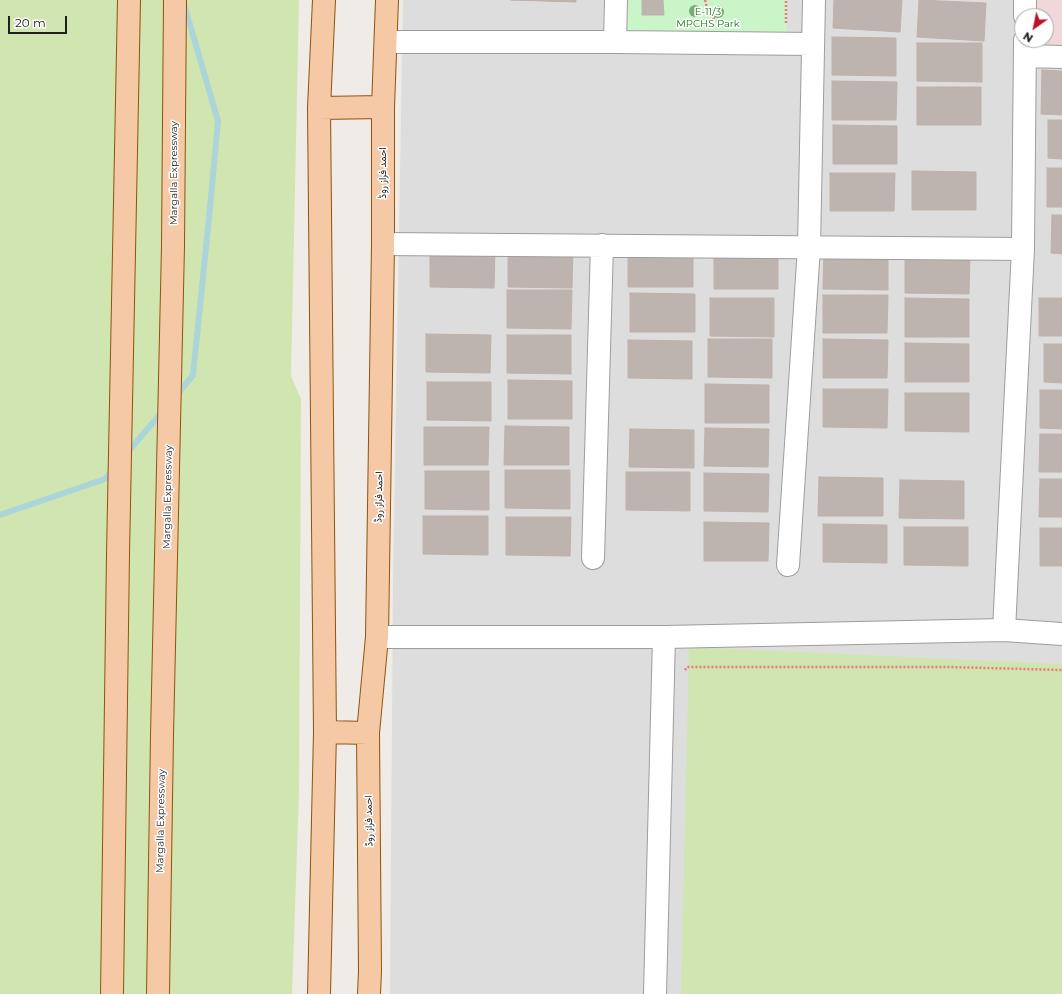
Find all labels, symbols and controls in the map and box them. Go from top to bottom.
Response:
park label: E-11/3 MPCHS Park [676,6,740,30]
scale bar [10,8,69,34]
north arrow [1014,8,1054,48]
text: 20 m [15,15,46,30]
text: N [1020,29,1036,46]
street label: Margalla Expressway [168,121,180,225]
street label: احمد فراز روڈ [377,147,389,199]
street label: Margalla Expressway [161,445,175,549]
street label: احمد فراز روڈ [373,471,385,523]
street label: Margalla Expressway [154,769,168,873]
street label: احمد فراز روڈ [363,795,375,847]

